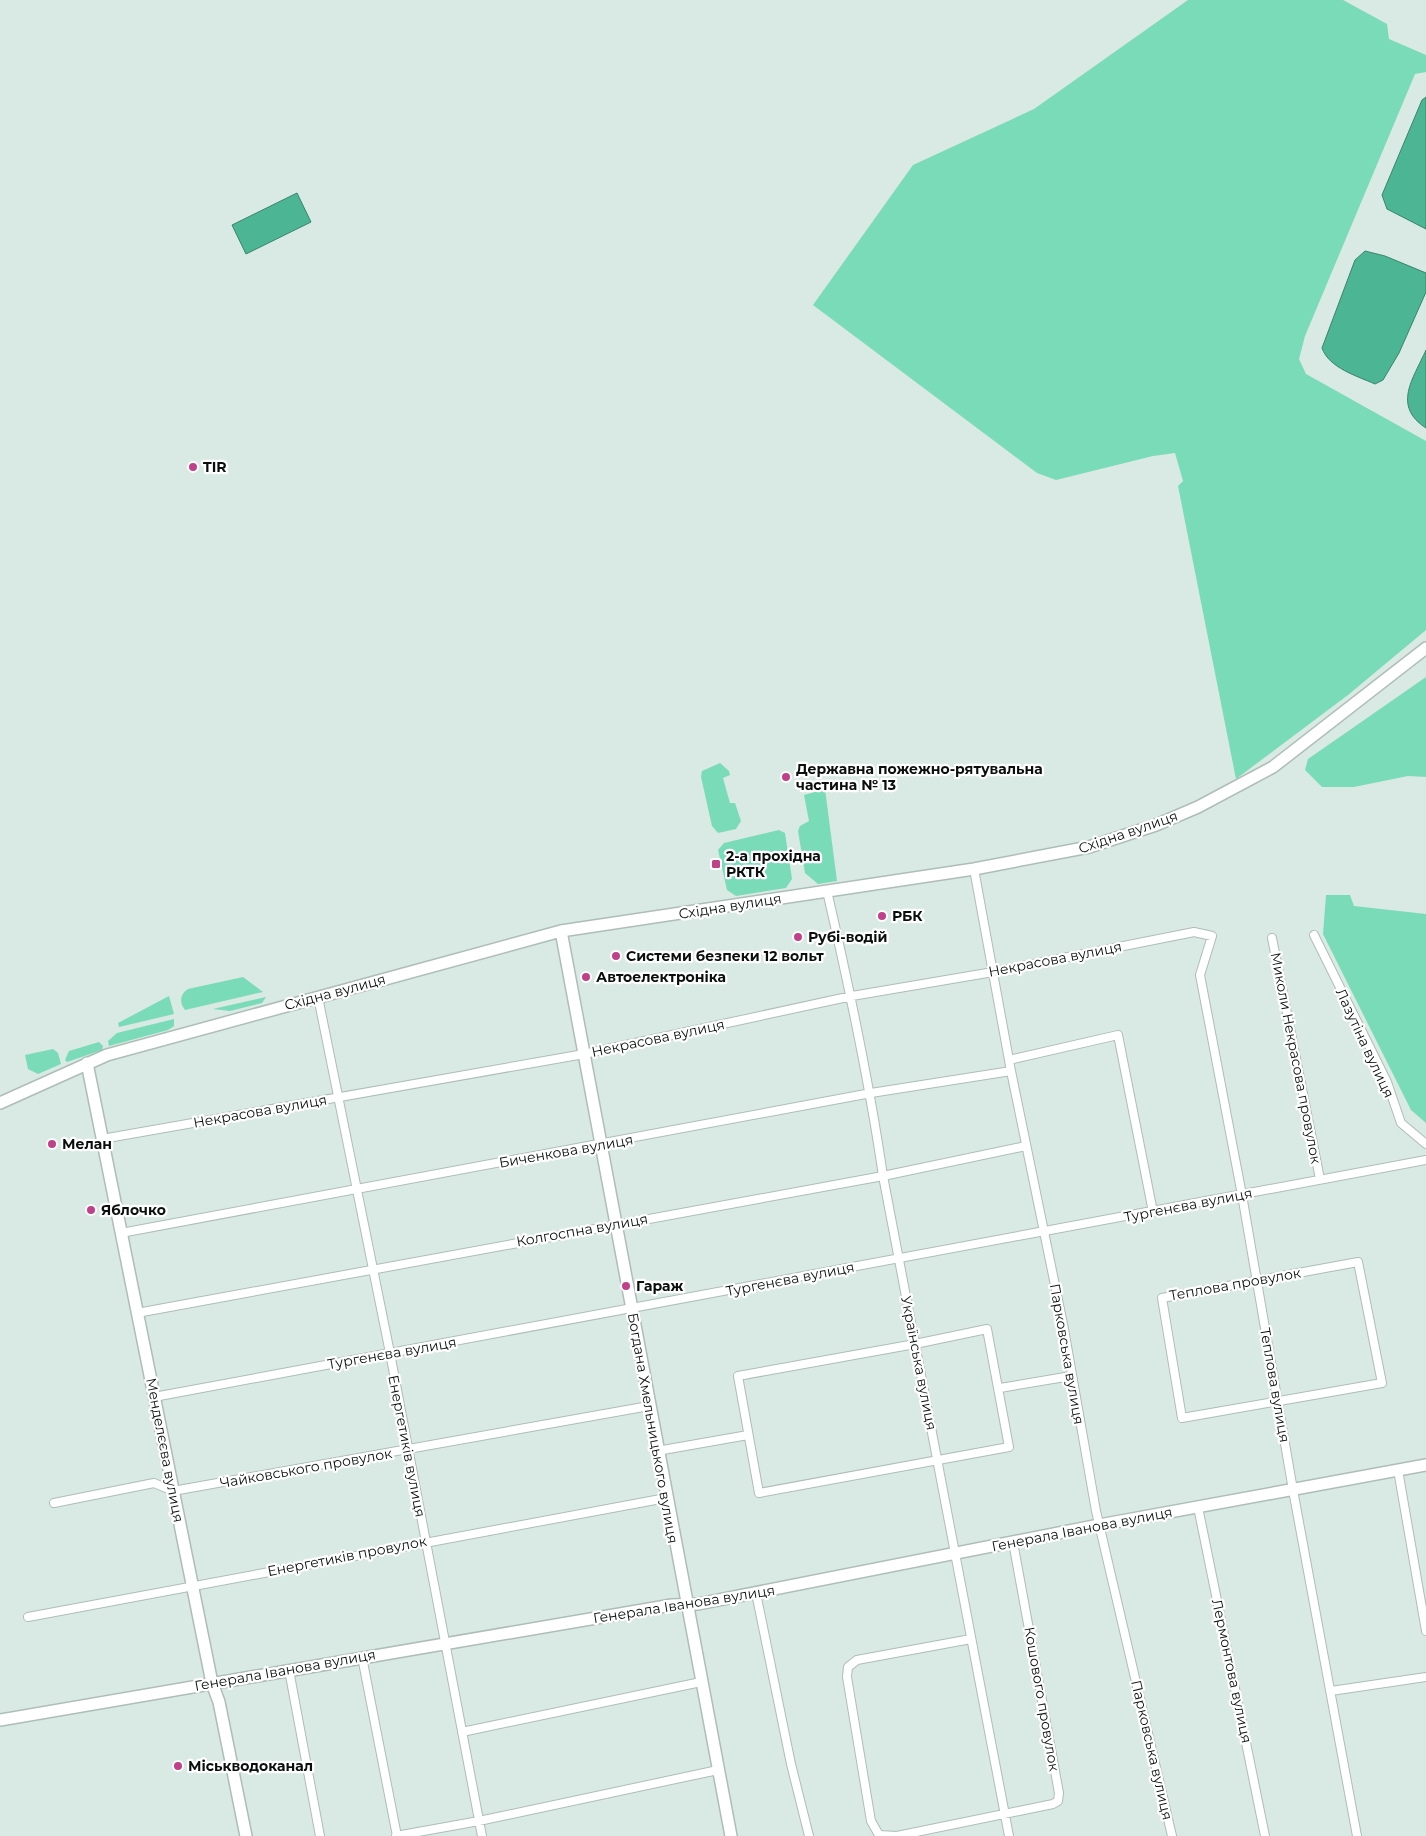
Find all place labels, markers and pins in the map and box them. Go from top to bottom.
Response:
place label: TIR [203,458,227,476]
marker: TIR [187,461,199,473]
place label: Державна пожежно-рятувальна частина № 13 [796,760,1043,794]
marker: Державна пожежно-рятувальна частина № 13 [780,771,792,783]
place label: 2-а прохідна РКТК [726,847,821,881]
marker: 2-а прохідна РКТК [710,858,722,870]
place label: РБК [892,907,923,925]
marker: РБК [876,910,888,922]
place label: Рубі-водій [808,928,888,946]
marker: Рубі-водій [792,931,804,943]
place label: Системи безпеки 12 вольт [626,947,824,965]
marker: Системи безпеки 12 вольт [610,950,622,962]
place label: Автоелектроніка [596,968,726,986]
marker: Автоелектроніка [580,971,592,983]
place label: Мелан [62,1135,112,1153]
marker: Мелан [46,1138,58,1150]
place label: Яблочко [101,1201,166,1219]
marker: Яблочко [85,1204,97,1216]
place label: Гараж [636,1277,683,1295]
marker: Гараж [620,1280,632,1292]
place label: Міськводоканал [188,1757,313,1775]
marker: Міськводоканал [172,1760,184,1772]

